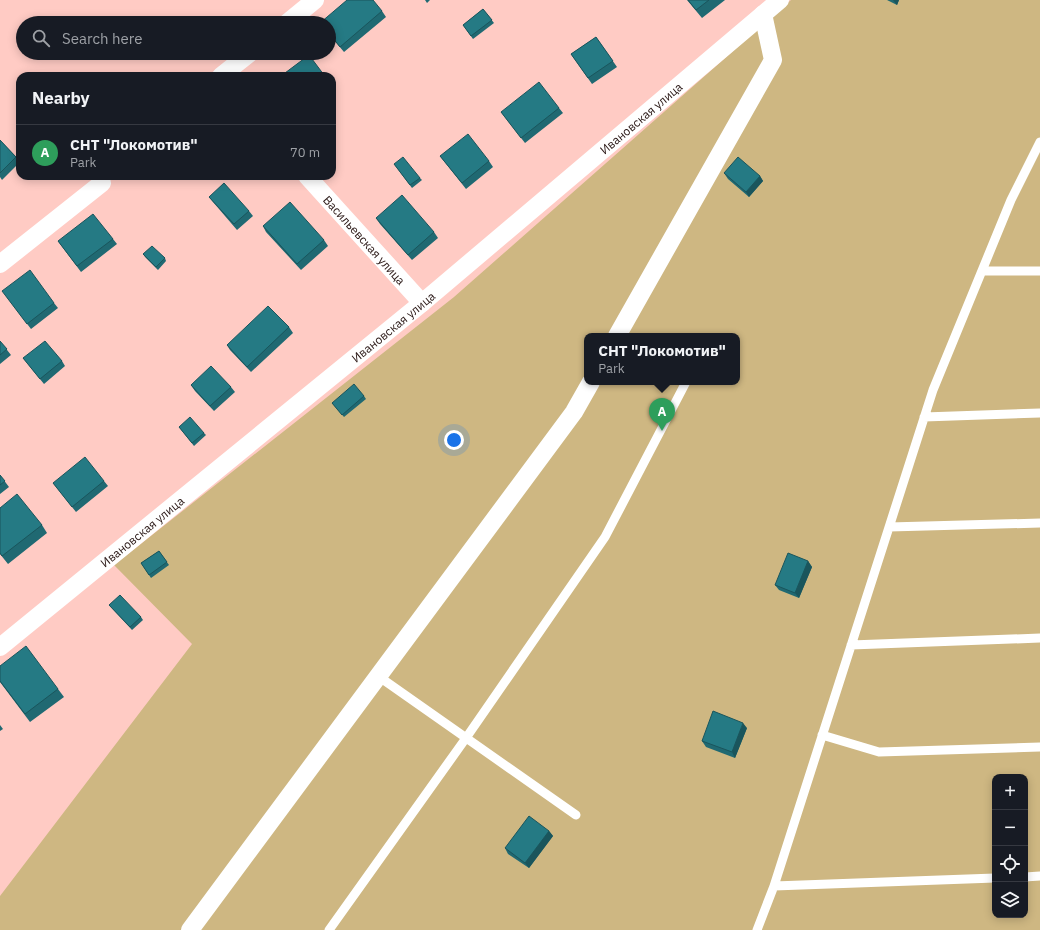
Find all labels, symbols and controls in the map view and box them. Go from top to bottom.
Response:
search box [16,16,336,60]
icon: search [30,27,52,49]
text: Search here [62,29,142,48]
street label: Ивановская улица [596,78,686,157]
text: Nearby [32,87,90,109]
text: СНТ "Локомотив" [70,135,198,154]
text: A [41,144,49,161]
text: 70 m [290,144,320,161]
text: Park [70,154,96,171]
street label: Васильевская улица [321,192,409,288]
street label: Ивановская улица [348,288,438,365]
popup [584,333,740,385]
text: СНТ "Локомотив" [598,341,726,360]
text: Park [598,360,625,377]
pin: A [649,398,675,431]
your location [444,430,464,450]
street label: Ивановская улица [97,492,187,570]
map controls [992,774,1028,918]
button: + [992,774,1028,810]
button: − [992,810,1028,846]
button: locate [992,846,1028,882]
button: layers [992,882,1028,918]

